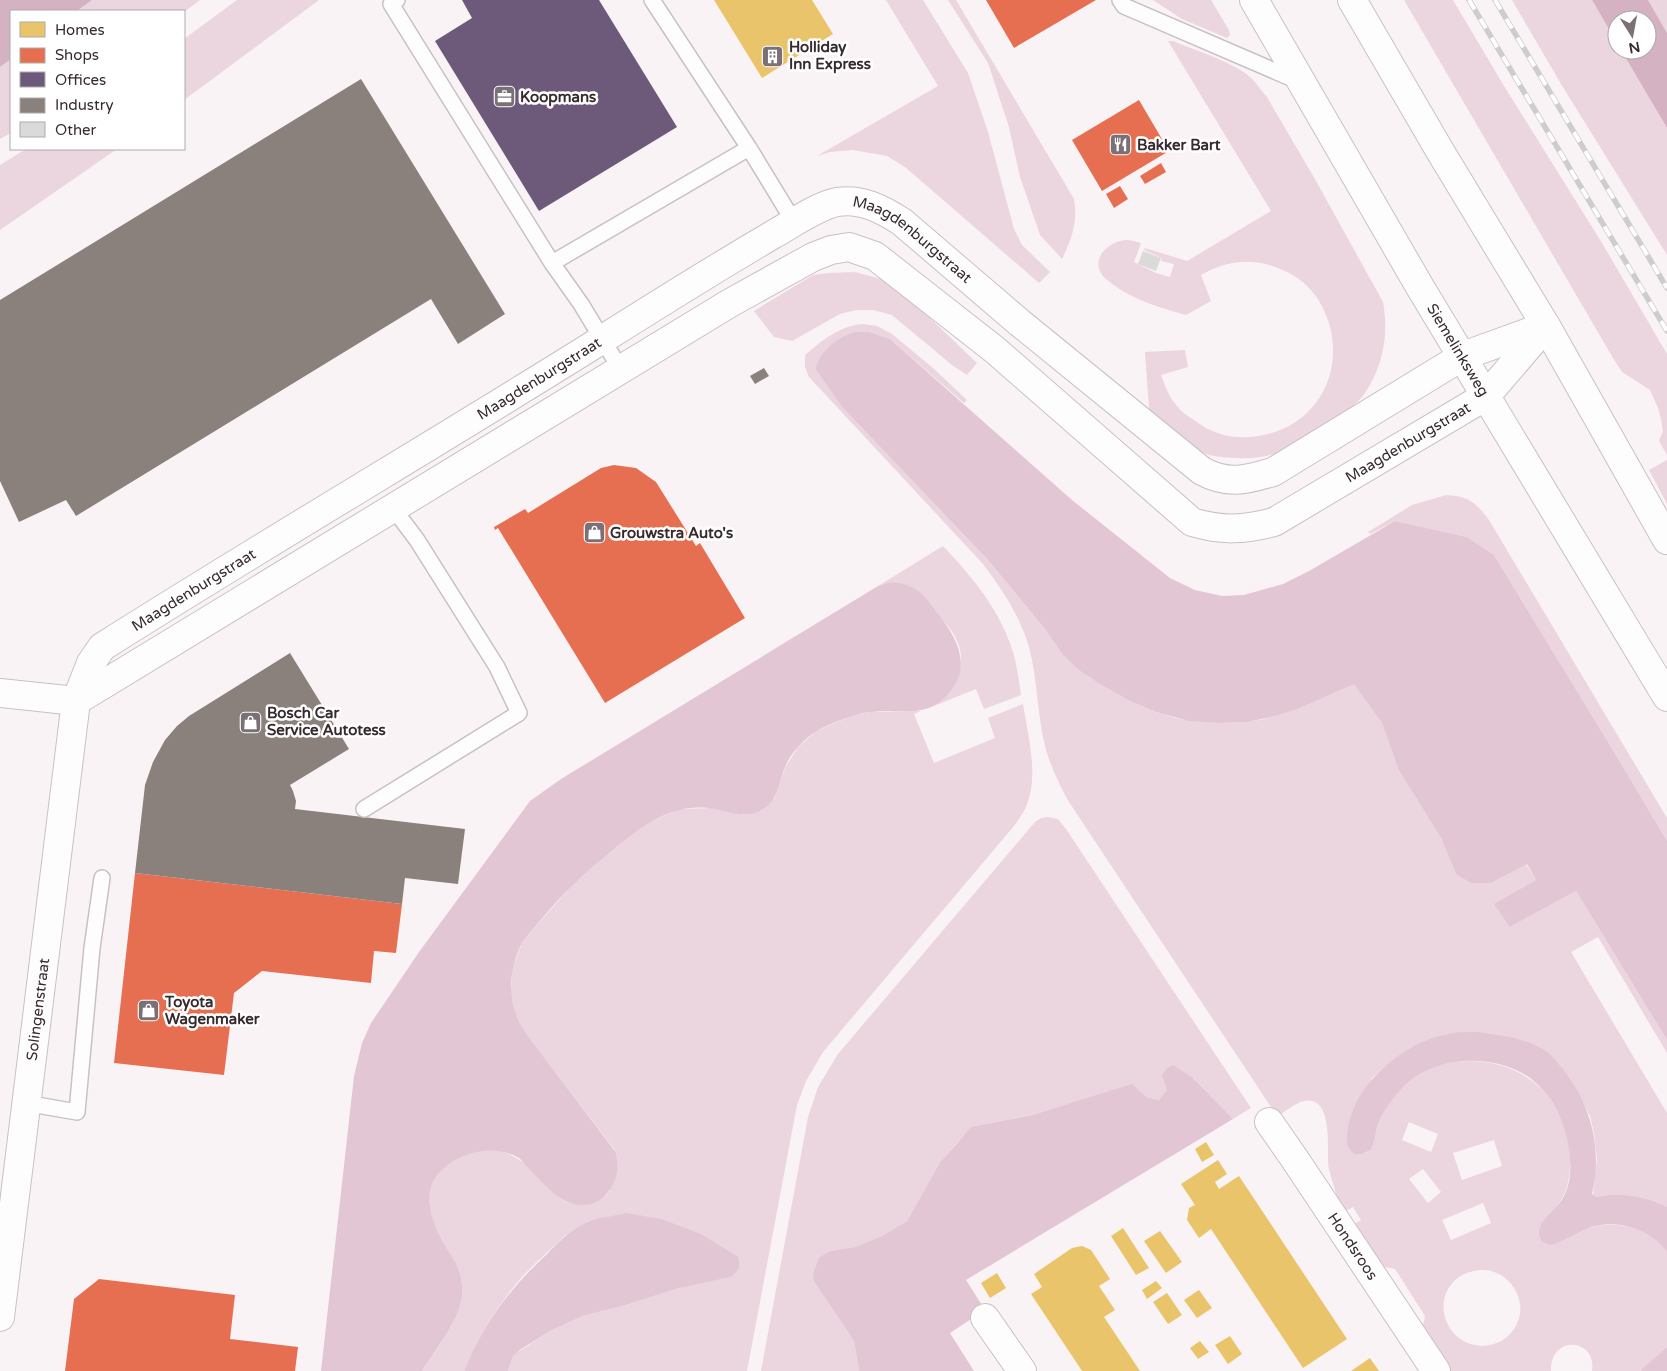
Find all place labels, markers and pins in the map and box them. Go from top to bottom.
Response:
place label: Holliday Inn Express [789,38,871,74]
building icon: Holliday Inn Express [761,44,785,68]
office icon: Koopmans [492,85,516,109]
place label: Koopmans [520,88,596,107]
restaurant icon: Bakker Bart [1109,133,1133,157]
place label: Bakker Bart [1137,136,1221,154]
shop icon: Grouwstra Auto's [582,521,606,545]
place label: Grouwstra Auto's [610,524,733,542]
place label: Bosch Car Service Autotess [267,704,386,739]
shop icon: Bosch Car Service Autotess [239,710,263,734]
place label: Toyota Wagenmaker [164,993,260,1029]
shop icon: Toyota Wagenmaker [137,999,161,1023]

